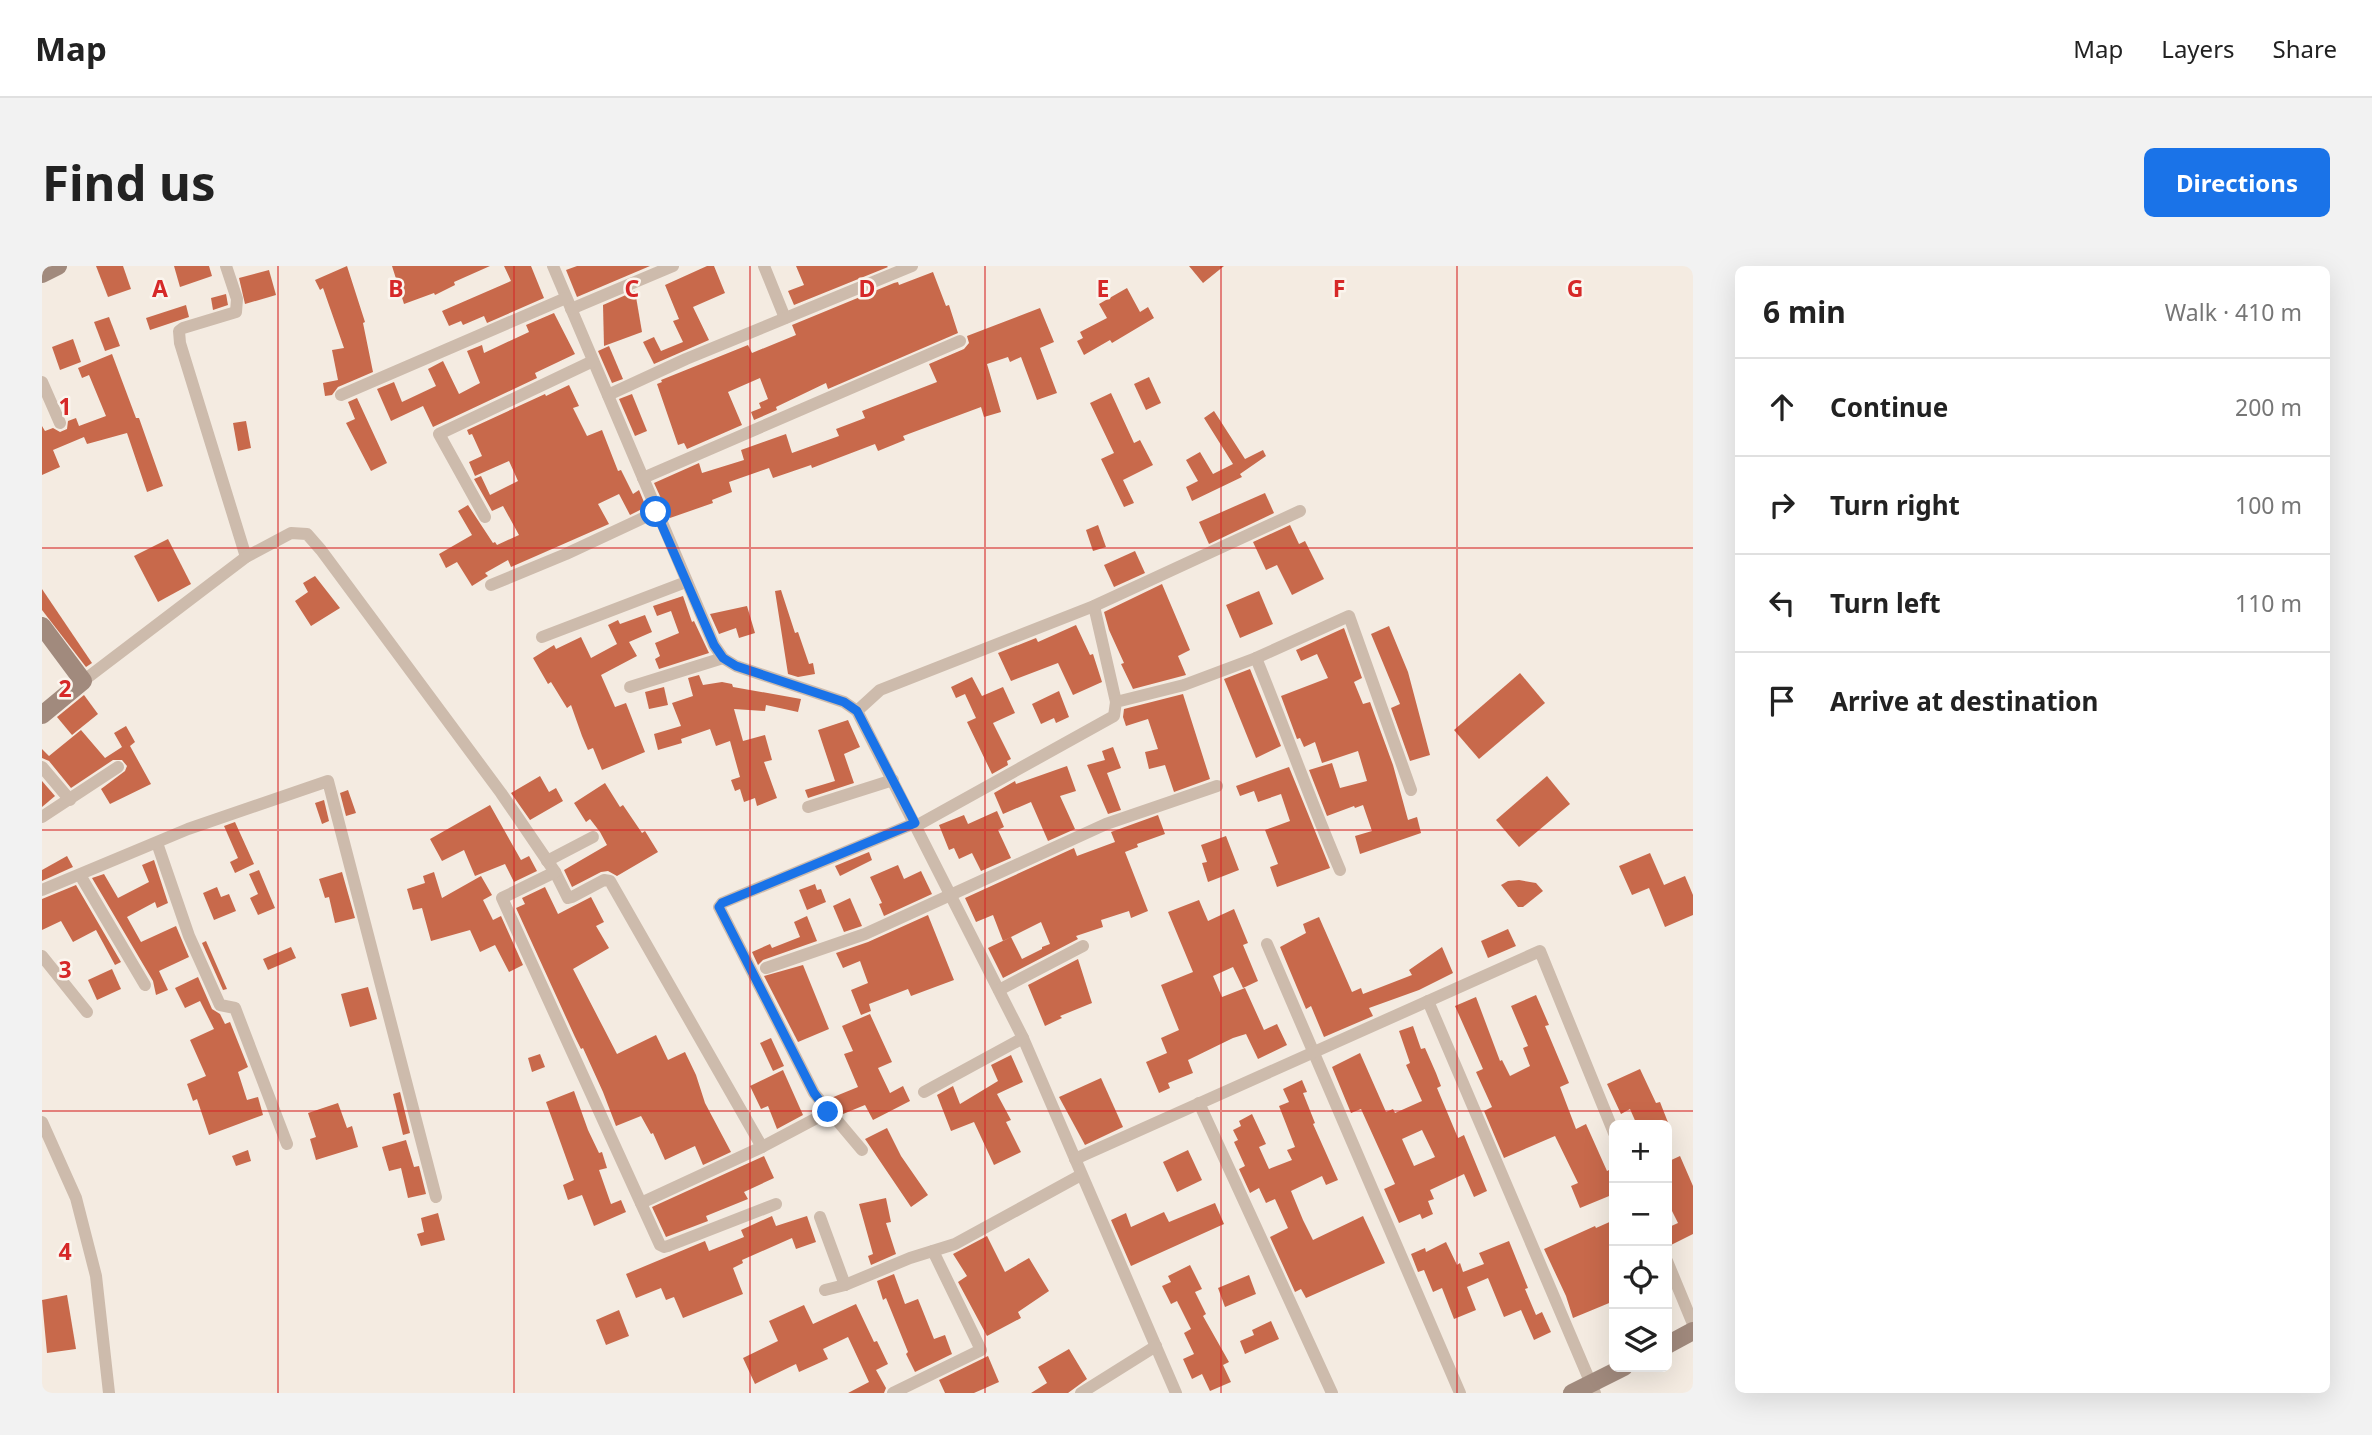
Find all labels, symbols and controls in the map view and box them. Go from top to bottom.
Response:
text: Map [35,26,107,71]
text: Map [2073,32,2123,65]
text: Layers [2161,32,2235,65]
text: Share [2273,32,2337,65]
button: Directions [2144,148,2330,217]
text: Find us [42,149,216,215]
text: A [152,272,168,304]
text: B [388,272,404,304]
text: C [625,272,640,304]
text: D [859,272,875,304]
text: E [1097,272,1109,304]
text: F [1333,272,1345,304]
text: G [1567,272,1583,304]
text: 6 min [1763,291,1846,332]
text: Walk · 410 m [2165,296,2302,328]
icon: ahead [1763,388,1801,426]
text: Continue [1830,389,1948,425]
text: 1 [58,390,72,422]
text: 200 m [2235,391,2302,423]
icon: right [1763,486,1801,524]
text: Turn right [1830,487,1960,523]
text: 100 m [2235,489,2302,521]
route start [640,496,671,527]
icon: left [1763,584,1801,622]
text: Turn left [1830,585,1941,621]
text: 110 m [2235,587,2302,619]
text: 2 [58,672,72,704]
icon: arrive [1763,682,1801,720]
text: Arrive at destination [1830,683,2099,719]
text: 3 [58,953,72,985]
route end [812,1096,843,1127]
map controls [1609,1120,1672,1372]
button: + [1609,1120,1672,1183]
button: − [1609,1183,1672,1246]
text: 4 [58,1235,72,1267]
button: locate [1609,1246,1672,1309]
button: layers [1609,1309,1672,1372]

